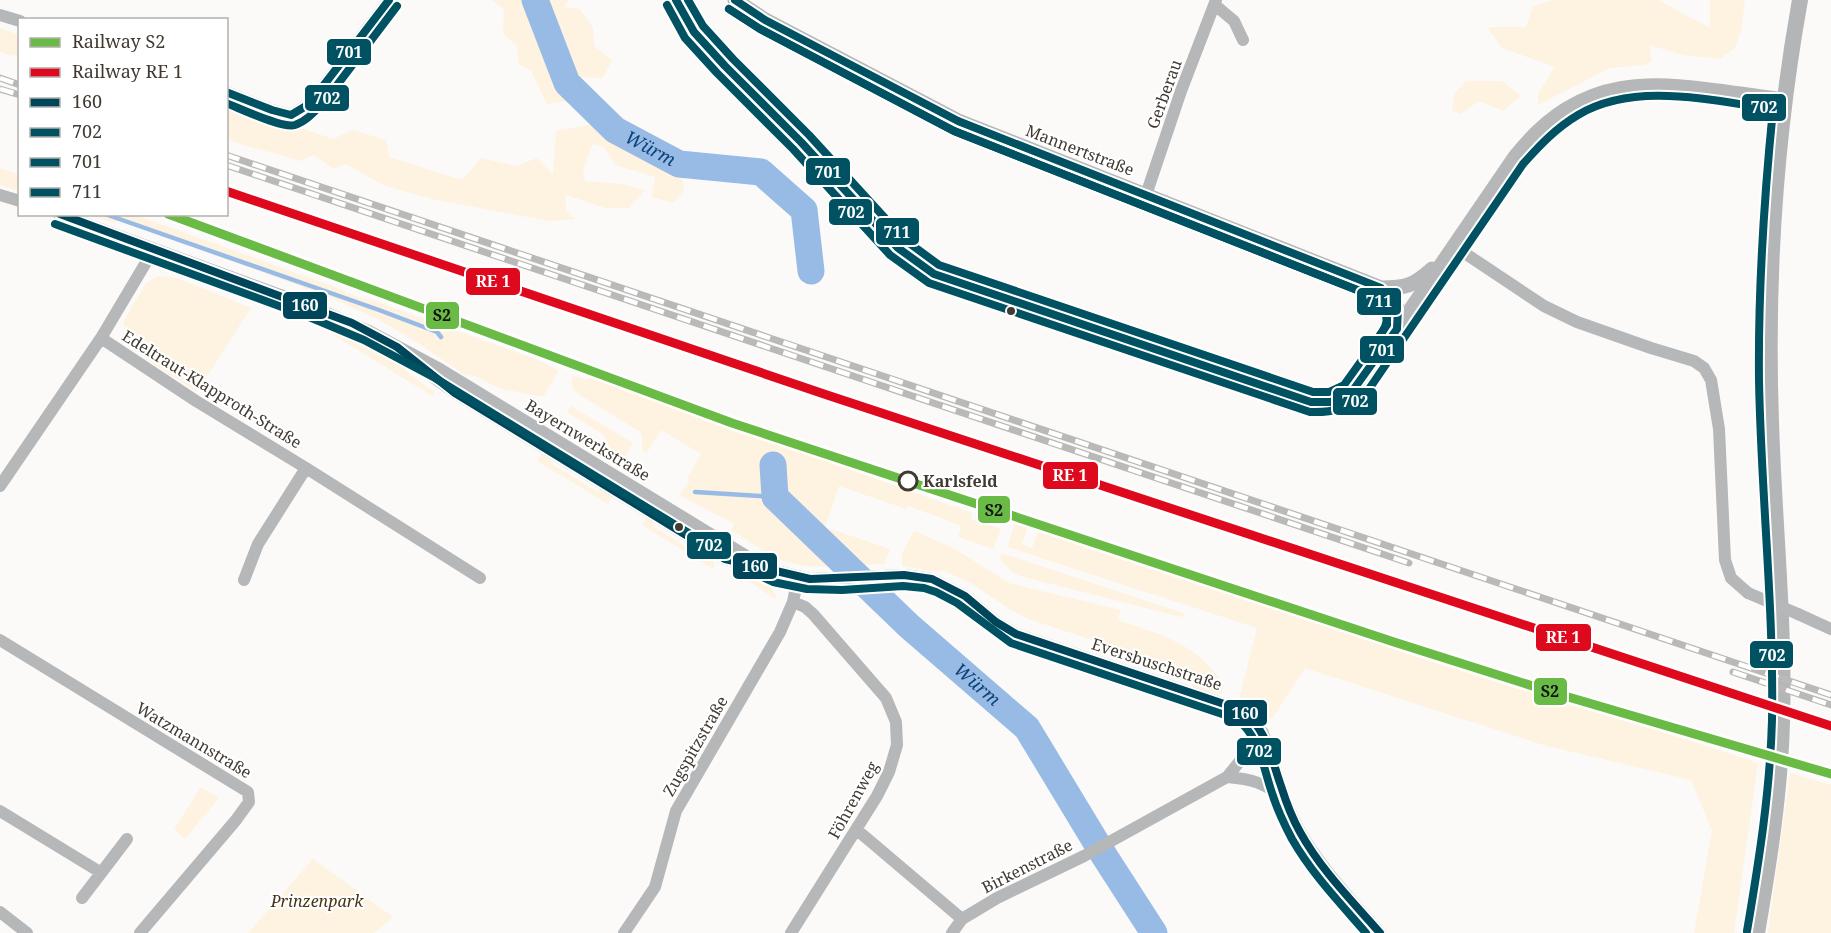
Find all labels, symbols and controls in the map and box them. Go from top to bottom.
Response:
legend [18,18,228,216]
text: Railway S2 [72,29,165,53]
line badge: 701 [326,38,372,66]
text: 701 [335,41,363,63]
street label: Gerberau [1141,56,1187,132]
text: Railway RE 1 [72,59,183,83]
line badge: 702 [304,84,350,112]
text: 702 [313,87,341,109]
text: 160 [72,89,102,113]
line badge: 702 [1741,93,1787,122]
text: 702 [1750,96,1778,118]
text: 702 [72,119,102,143]
street label: Mannertstraße [1023,119,1137,181]
water label: Würm [621,125,680,171]
text: 701 [72,149,102,173]
line badge: 701 [805,157,851,186]
text: 701 [814,161,842,183]
text: 711 [72,179,102,203]
line badge: 702 [828,198,873,226]
text: 702 [837,201,865,223]
line badge: 711 [875,217,920,246]
text: 711 [883,221,911,243]
line badge: RE 1 [465,267,521,296]
text: RE 1 [475,270,511,292]
line badge: 711 [1356,287,1402,316]
text: 711 [1365,290,1393,312]
line badge: 160 [282,291,328,320]
text: 160 [291,294,319,316]
line badge: S2 [425,301,460,330]
text: S2 [433,304,451,326]
unlabelled marker [1005,305,1017,317]
street label: Edeltraut-Klapproth-Straße [118,325,306,453]
line badge: 701 [1359,335,1405,364]
text: 701 [1368,339,1396,361]
line badge: 702 [1332,387,1378,416]
text: 702 [1341,390,1369,412]
street label: Bayernwerkstraße [522,394,654,486]
line badge: RE 1 [1042,461,1099,490]
text: RE 1 [1052,464,1088,486]
place label: Karlsfeld [923,470,998,492]
marker: Karlsfeld [898,471,918,491]
line badge: S2 [977,495,1011,524]
text: S2 [985,499,1003,521]
unlabelled marker [673,521,685,533]
line badge: 702 [686,531,732,560]
text: 702 [695,534,723,556]
line badge: 160 [732,552,778,580]
text: 160 [741,555,769,577]
line badge: RE 1 [1535,623,1592,652]
text: RE 1 [1545,626,1581,648]
street label: Eversbuschstraße [1089,633,1225,695]
line badge: 702 [1749,640,1794,669]
text: 702 [1758,644,1786,666]
water label: Würm [949,657,1006,711]
line badge: S2 [1533,677,1568,706]
text: S2 [1541,680,1559,702]
street label: Zugspitzstraße [657,692,733,800]
street label: Watzmannstraße [132,697,256,783]
line badge: 160 [1223,699,1268,727]
text: 160 [1231,702,1259,724]
line badge: 702 [1236,737,1282,766]
text: 702 [1245,740,1273,762]
street label: Föhrenweg [823,757,884,843]
street label: Birkenstraße [978,834,1076,898]
park label: Prinzenpark [270,890,364,912]

